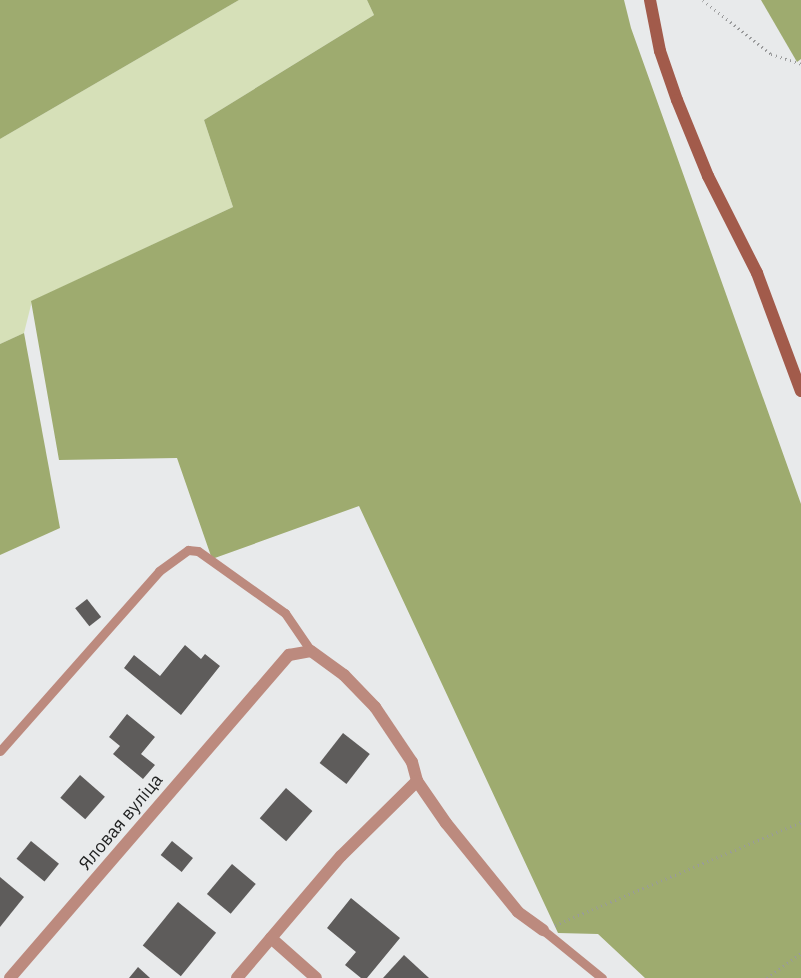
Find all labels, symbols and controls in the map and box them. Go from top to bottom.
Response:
street label: Яловая вуліца [75,770,167,874]

